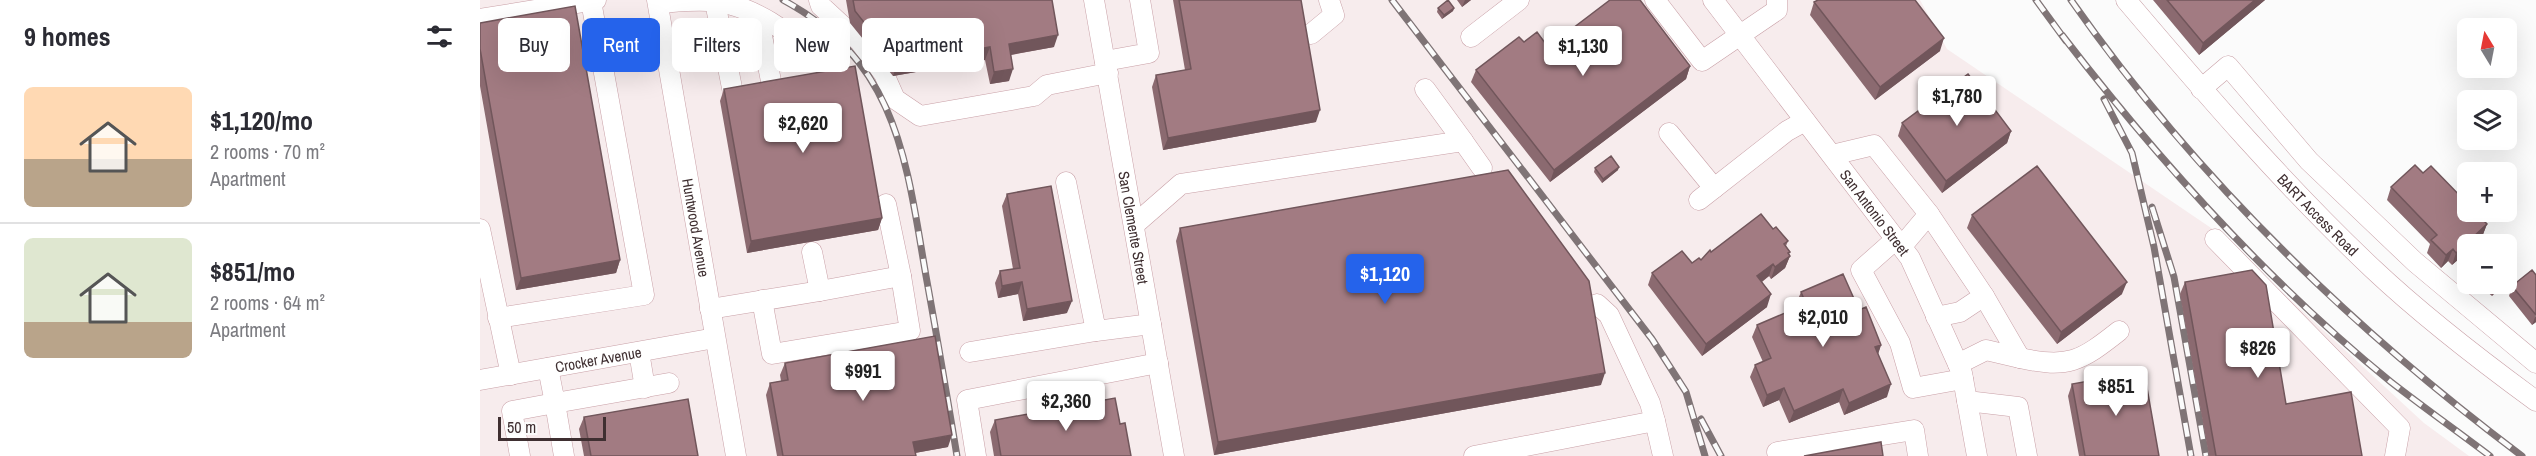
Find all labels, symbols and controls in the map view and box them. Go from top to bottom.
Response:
chip: Buy [498,18,570,72]
chip: Rent [582,18,660,72]
chip: Filters [672,18,762,72]
chip: New [774,18,850,72]
chip: Apartment [862,18,984,72]
north arrow [2457,18,2517,78]
map controls [2457,18,2517,294]
text: 9 homes [24,19,111,54]
icon: filters [423,20,456,53]
pin: $1,130 [1534,26,1632,77]
text: $1,130 [1558,32,1608,59]
pin: $1,780 [1908,76,2006,127]
text: $1,780 [1932,82,1982,109]
button: layers [2457,90,2517,150]
text: $1,120/mo [210,103,313,138]
pin: $2,620 [754,103,852,154]
text: $2,620 [778,109,828,136]
icon: home [72,111,144,183]
text: 2 rooms · 70 m² [210,138,325,165]
button: + [2457,162,2517,222]
text: Apartment [210,165,286,192]
street label: San Antonio Street [1835,165,1915,260]
street label: San Clemente Street [1114,169,1154,286]
street label: BART Access Road [2273,169,2363,260]
street label: Huntwood Avenue [678,177,715,279]
button: − [2457,234,2517,294]
text: $851/mo [210,254,295,289]
pin: $1,120 [1336,254,1434,305]
text: $1,120 [1360,260,1410,287]
icon: home [72,262,144,334]
text: 2 rooms · 64 m² [210,289,325,316]
pin: $2,010 [1774,297,1872,348]
text: $2,010 [1798,303,1848,330]
text: Apartment [210,316,286,343]
pin: $826 [2222,328,2294,379]
text: $826 [2240,334,2276,361]
street label: Crocker Avenue [553,341,643,377]
pin: $991 [827,351,899,402]
text: $991 [845,357,881,384]
pin: $851 [2080,366,2152,417]
text: $851 [2098,372,2134,399]
pin: $2,360 [1017,381,1115,432]
text: $2,360 [1041,387,1091,414]
scale bar [498,414,606,442]
text: 50 m [507,416,536,438]

